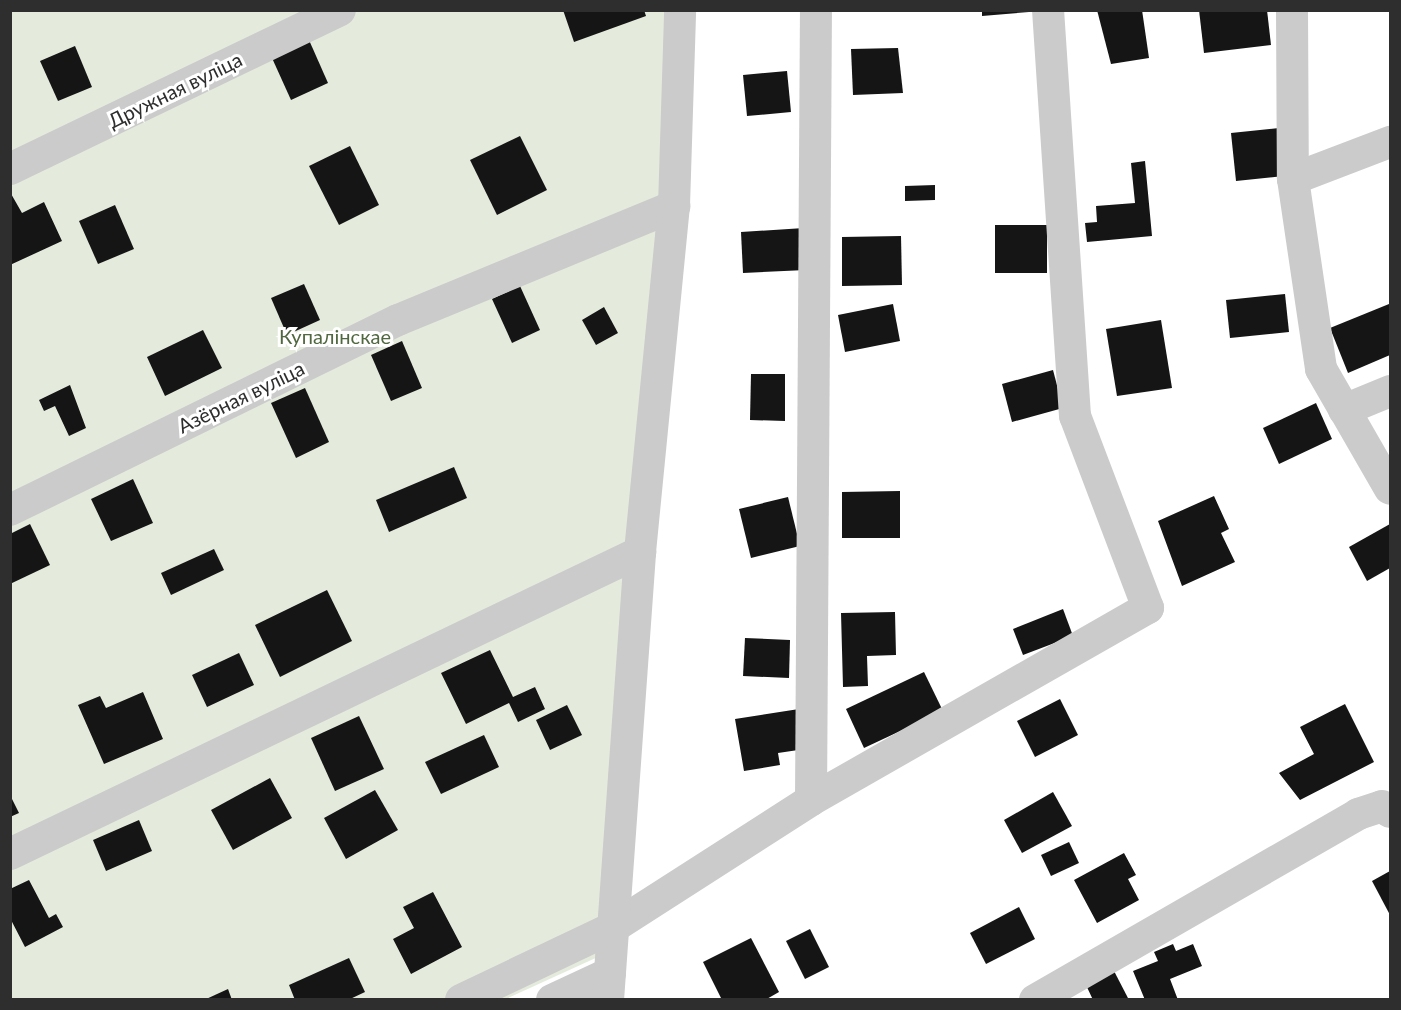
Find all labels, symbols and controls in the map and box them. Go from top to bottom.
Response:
street label: Дружная вуліца [104,47,246,133]
park label: Купалінскае [279,324,391,348]
street label: Азёрная вуліца [174,356,308,438]

